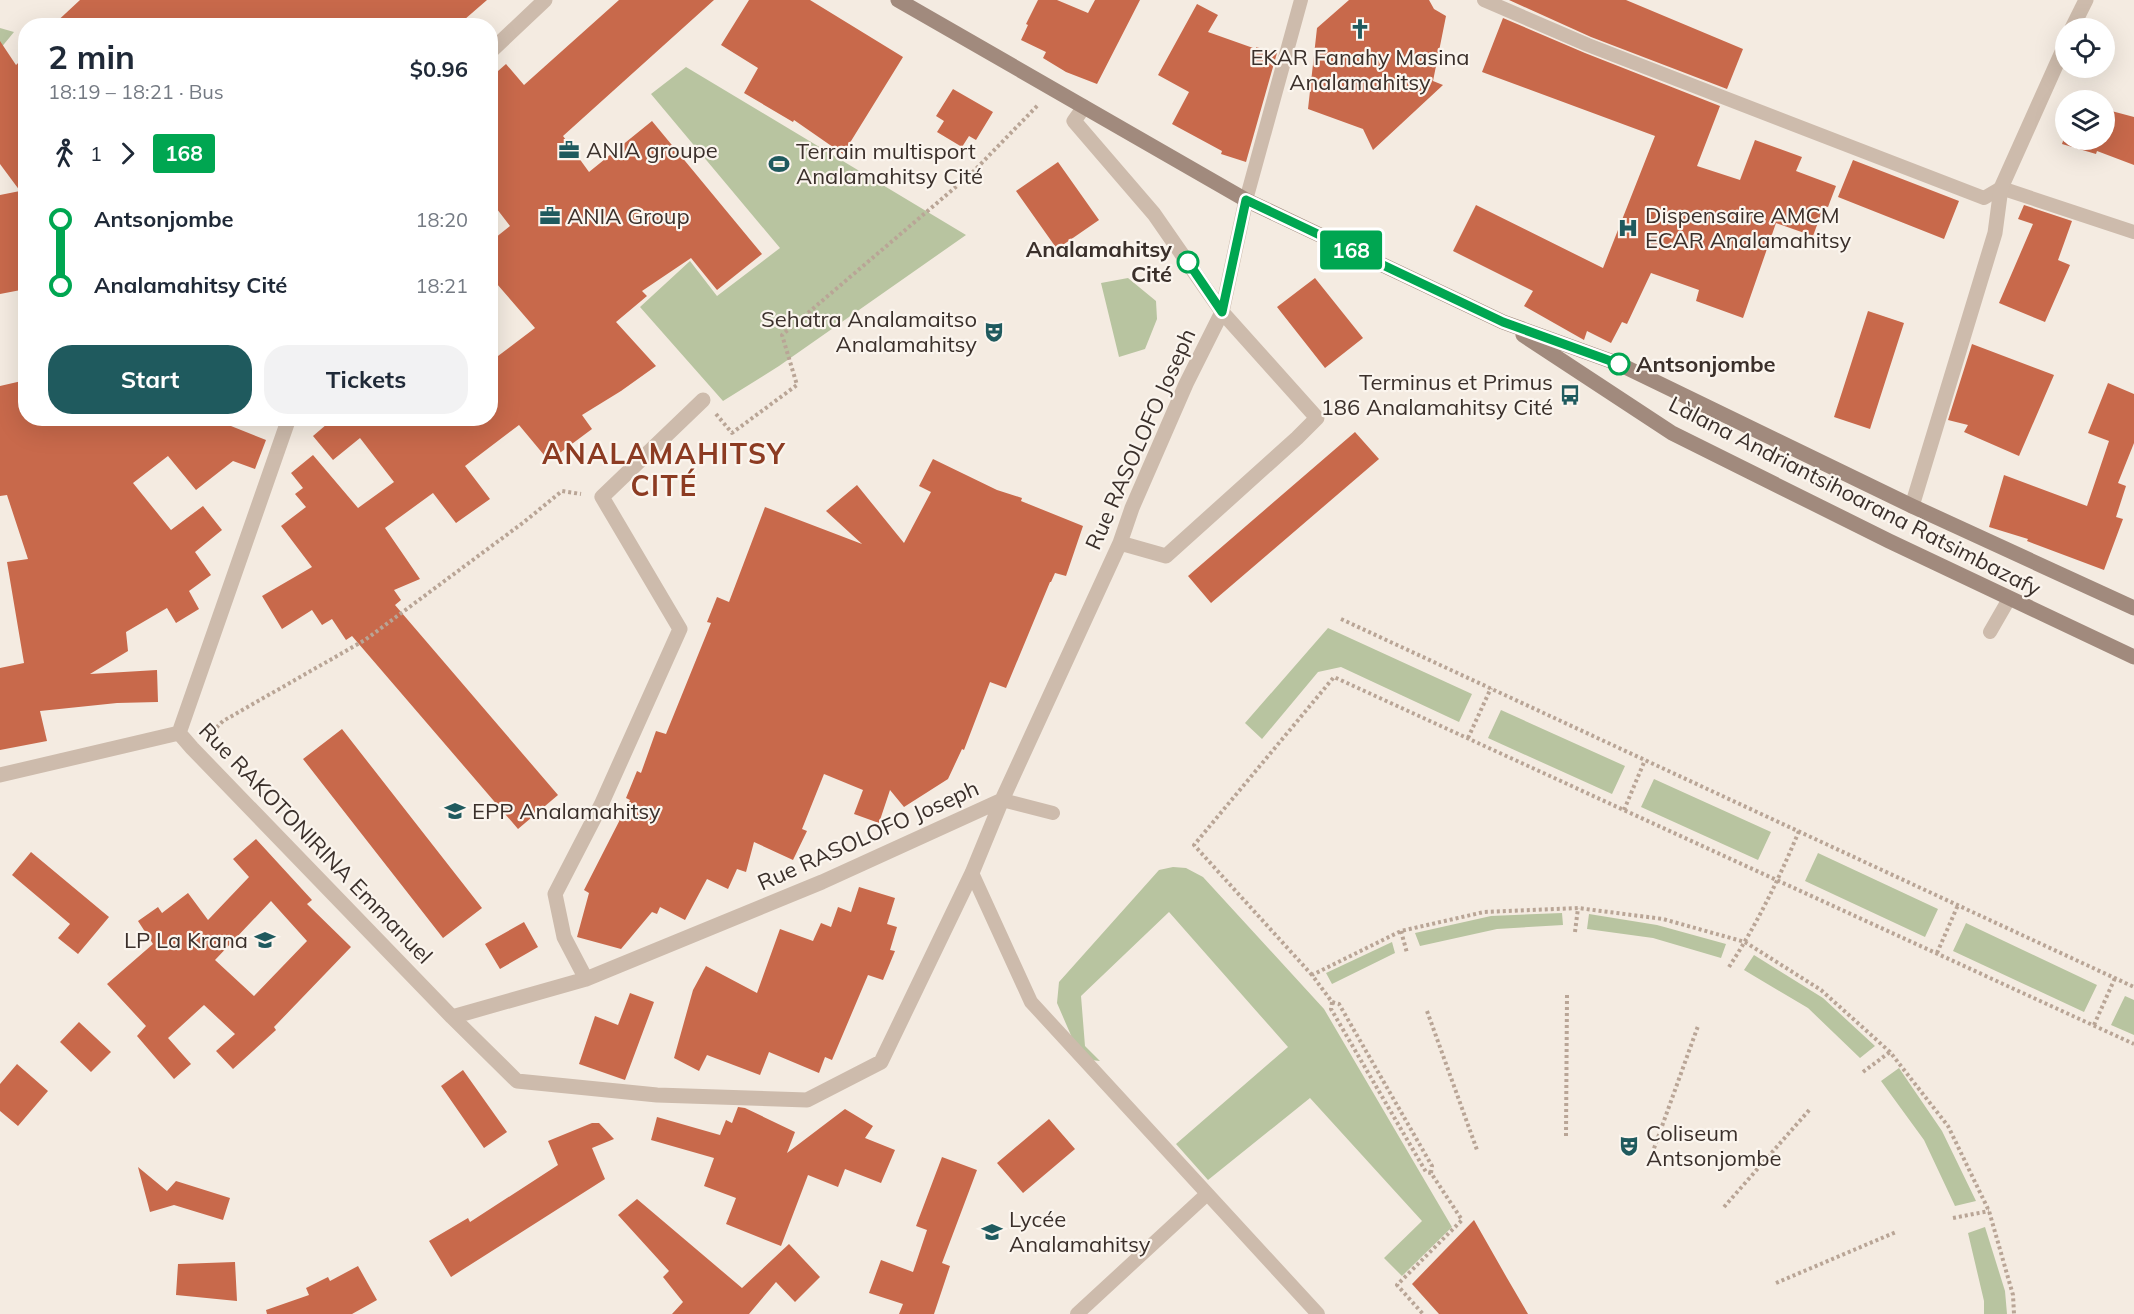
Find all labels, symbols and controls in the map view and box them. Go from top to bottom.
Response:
church icon: EKAR Fanahy Masina Analamahitsy [1348,17,1372,41]
map controls [2055,18,2115,150]
button: locate [2055,18,2115,78]
text: 2 min [48,36,135,77]
place label: EKAR Fanahy Masina Analamahitsy [1250,43,1470,96]
text: $0.96 [410,55,468,83]
text: 18:19 – 18:21 · Bus [48,79,224,104]
button: layers [2055,90,2115,150]
place label: ANIA groupe [586,136,718,164]
icon: walk [48,137,81,170]
icon: forward [111,137,144,170]
place label: Terrain multisport Analamahitsy Cité [796,137,983,190]
office icon: ANIA groupe [557,138,581,162]
text: 168 [165,140,203,166]
text: 1 [90,141,102,166]
sports icon: Terrain multisport Analamahitsy Cité [767,152,791,176]
place label: Dispensaire AMCM ECAR Analamahitsy [1645,201,1851,254]
place label: ANIA Group [567,202,690,230]
office icon: ANIA Group [538,204,562,228]
text: Antsonjombe [94,205,234,233]
text: 18:20 [415,207,468,232]
hospital icon: Dispensaire AMCM ECAR Analamahitsy [1616,216,1640,240]
line badge: 168 [1316,230,1386,270]
place label: Analamahitsy Cité [1026,235,1172,288]
text: 168 [1332,237,1370,263]
marker: Analamahitsy Cité [1177,251,1199,273]
text: Analamahitsy Cité [94,271,287,299]
text: 18:21 [415,273,468,298]
place label: Sehatra Analamaitso Analamahitsy [761,305,977,358]
theatre icon: Sehatra Analamaitso Analamahitsy [982,320,1006,344]
street label: Rue RASOLOFO Joseph [1079,324,1201,554]
button: Start [48,345,252,414]
button: Tickets [264,345,468,414]
place label: Antsonjombe [1636,350,1776,378]
marker: Antsonjombe [1608,353,1630,375]
place label: Terminus et Primus 186 Analamahitsy Cité [1321,368,1553,421]
bus stop icon: Terminus et Primus 186 Analamahitsy Cité [1558,383,1582,407]
street label: Làlana Andriantsihoarana Ratsimbazafy [1664,390,2046,603]
district label: ANALAMAHITSY CITÉ [542,436,786,503]
street label: Rue RAKOTONIRINA Emmanuel [193,717,439,969]
street label: Rue RASOLOFO Joseph [753,774,983,896]
place label: EPP Analamahitsy [472,797,661,825]
school or university icon: EPP Analamahitsy [443,799,467,823]
place label: LP La Krana [124,926,248,954]
school or university icon: LP La Krana [253,928,277,952]
place label: Coliseum Antsonjombe [1646,1119,1781,1172]
theatre icon: Coliseum Antsonjombe [1617,1134,1641,1158]
place label: Lycée Analamahitsy [1009,1205,1151,1258]
school or university icon: Lycée Analamahitsy [980,1220,1004,1244]

